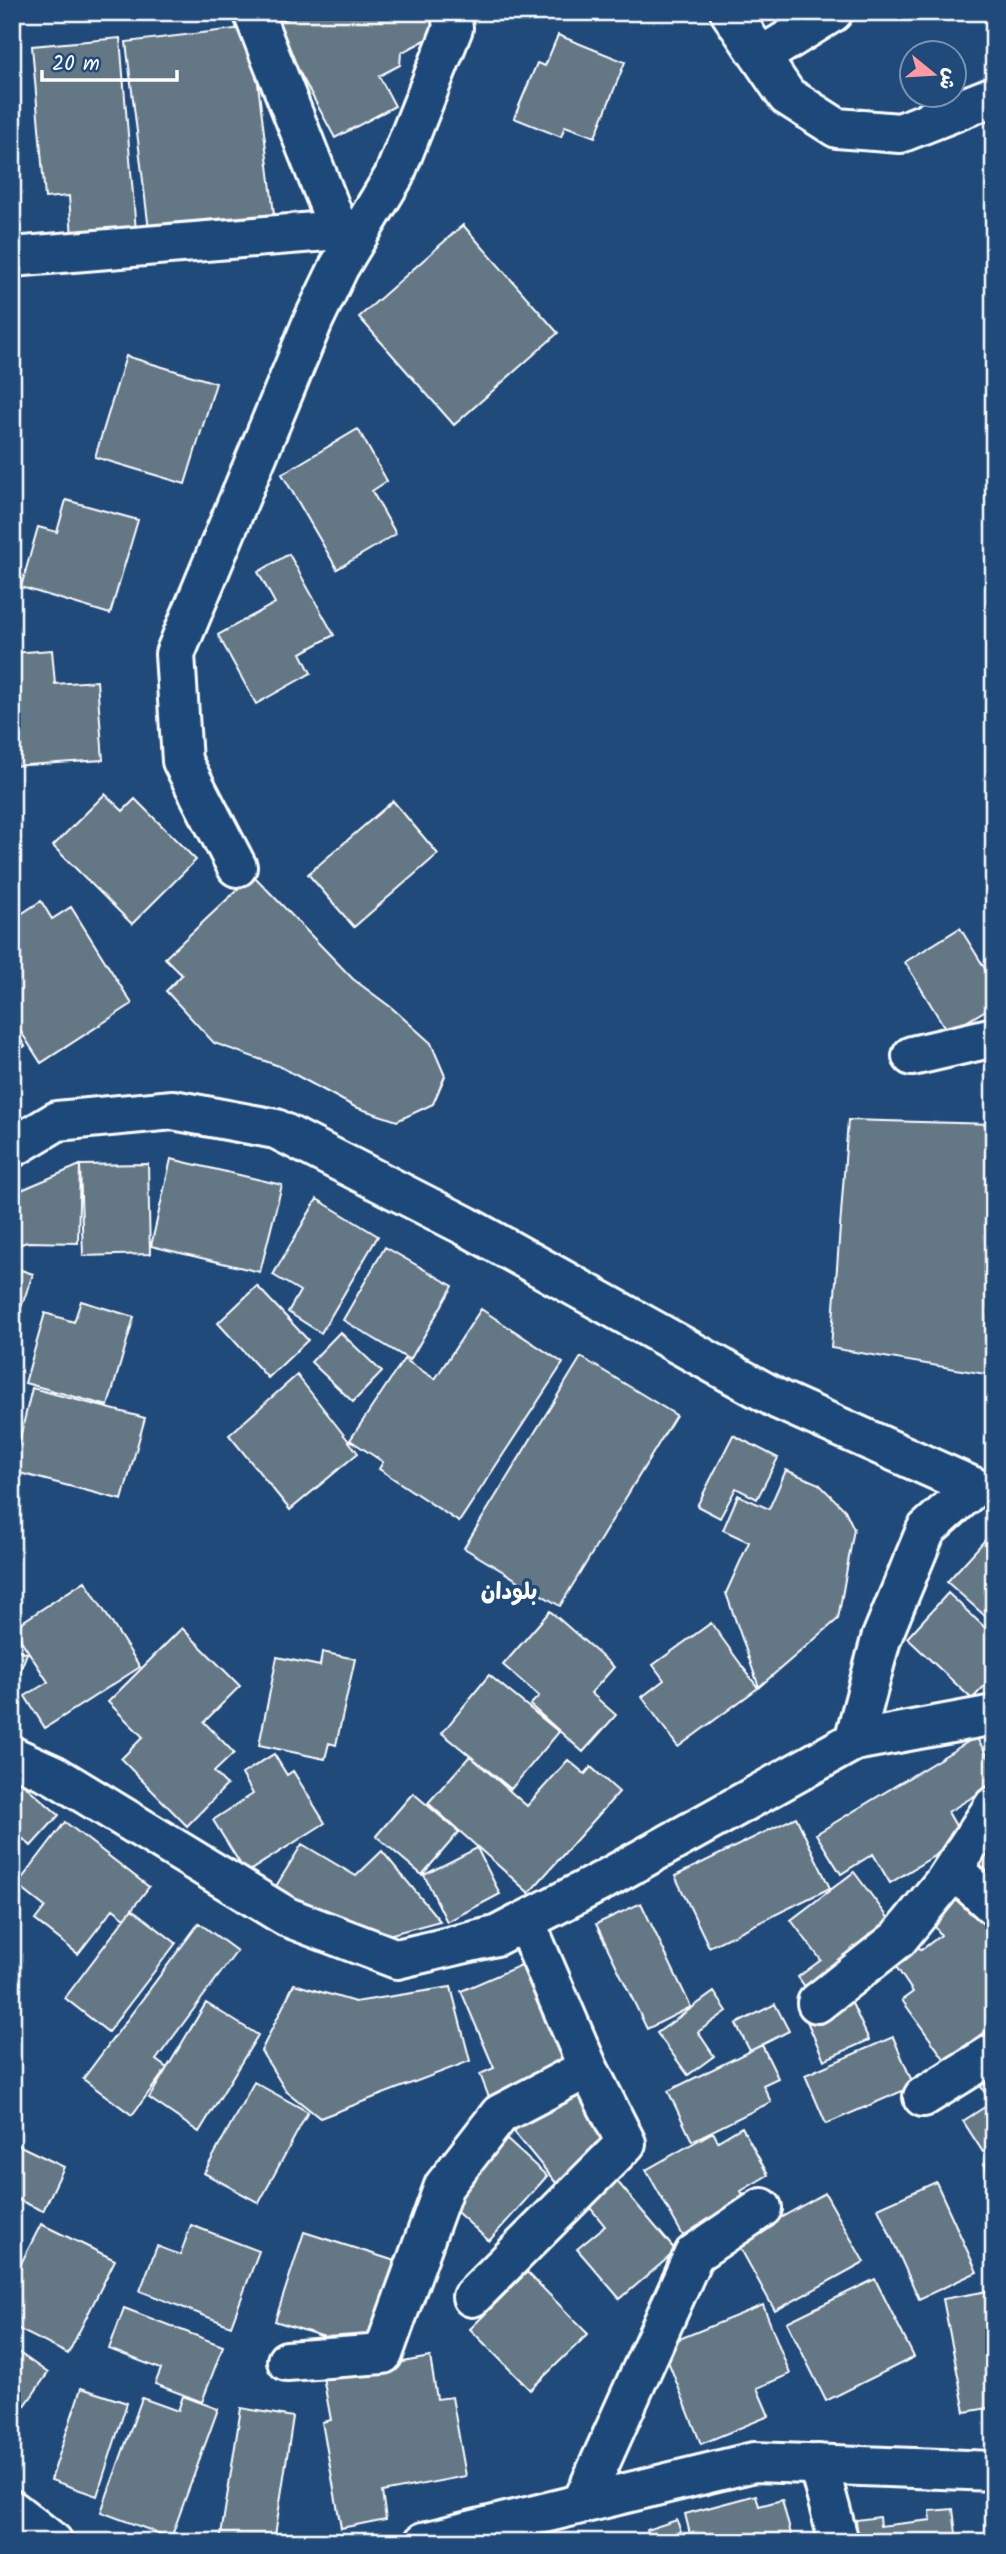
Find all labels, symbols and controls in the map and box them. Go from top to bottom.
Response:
scale bar [42,38,177,82]
north arrow [898,38,968,108]
text: 20 m [52,48,100,81]
text: ش [930,64,965,93]
district label: بلودان [481,1575,537,1611]

